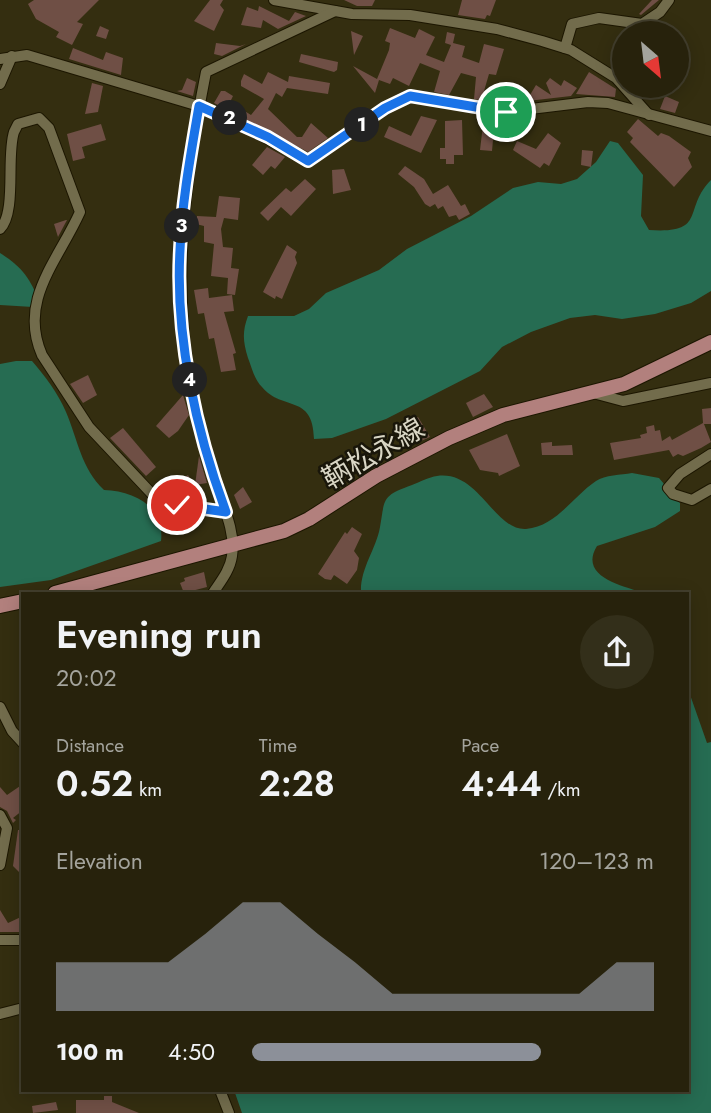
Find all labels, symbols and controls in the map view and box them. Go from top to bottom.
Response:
north arrow [612,21,690,98]
map controls [612,21,689,98]
pin [476,82,536,142]
icon: arrive [487,93,525,131]
pin: 2 [212,100,247,136]
text: 2 [223,104,236,131]
pin: 1 [344,108,380,142]
text: 1 [357,111,366,138]
pin: 3 [164,208,200,244]
text: 3 [176,212,187,239]
pin: 4 [172,362,208,398]
text: 4 [183,366,196,393]
street label: 鞆松永線 [314,408,432,499]
pin [147,475,207,535]
icon: check [158,486,196,524]
text: Evening run [56,607,262,662]
button: share [580,615,654,689]
text: 20:02 [56,661,117,695]
text: Distance [56,732,124,759]
text: Time [259,732,297,759]
text: Pace [461,732,499,759]
text: 0.52 [56,759,133,809]
text: 2:28 [259,759,335,809]
text: 4:44 [461,759,542,809]
text: km [133,776,162,803]
text: /km [542,776,581,803]
text: Elevation [56,844,143,878]
text: 120–123 m [539,844,654,878]
text: 100 m [56,1035,124,1069]
text: 4:50 [168,1035,215,1069]

